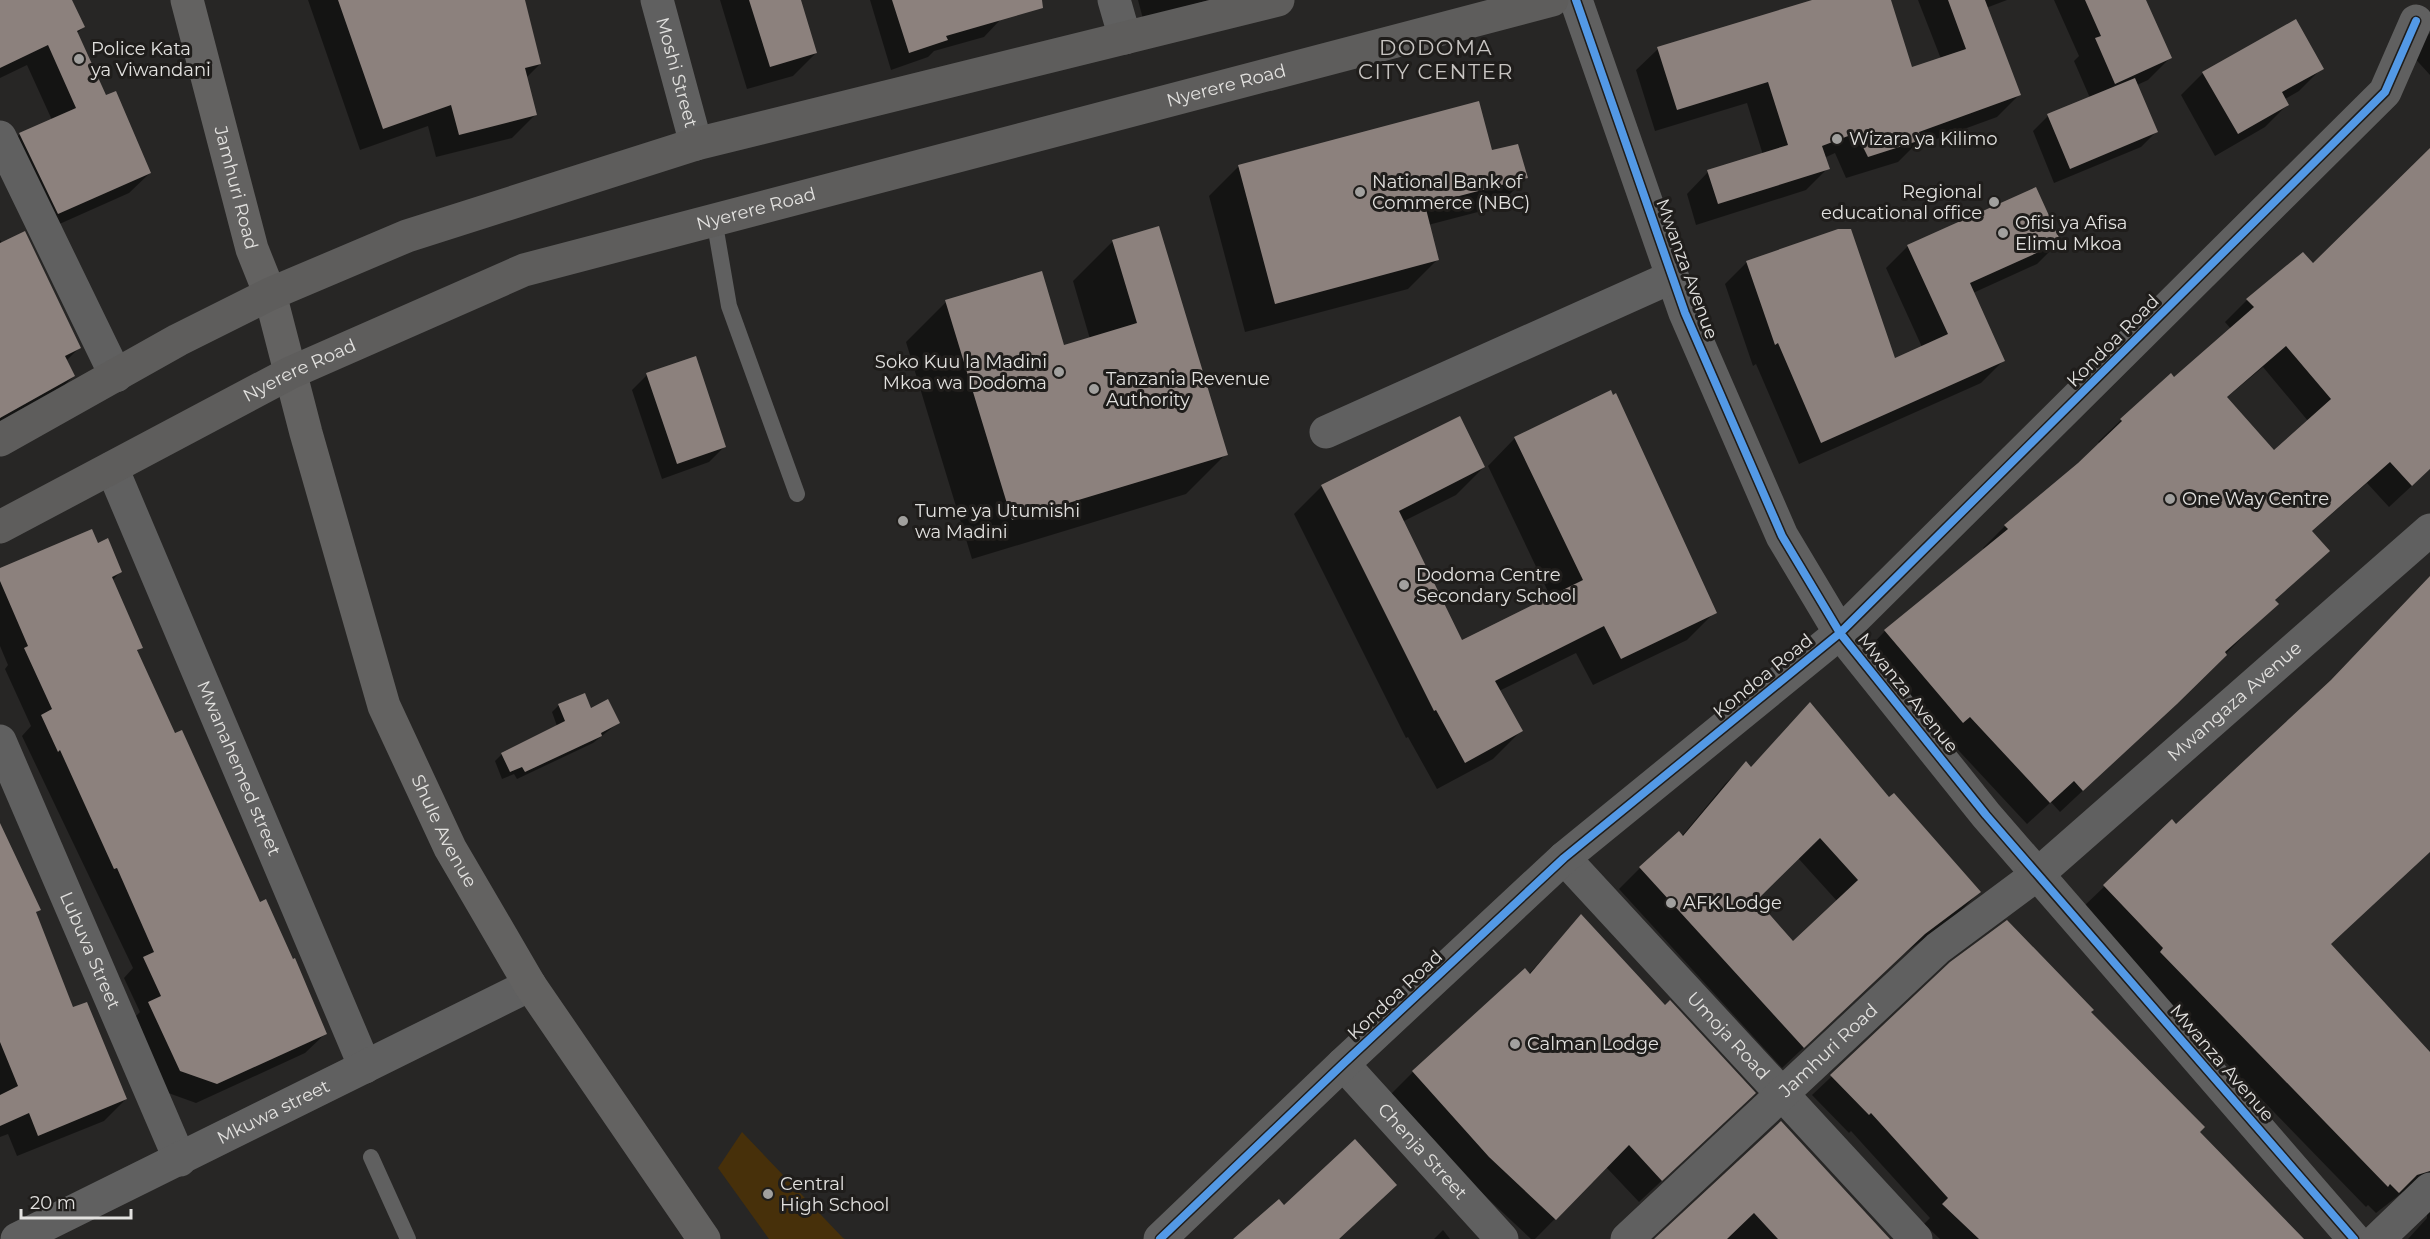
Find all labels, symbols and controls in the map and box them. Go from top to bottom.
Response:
street label: Moshi Street [651,15,702,130]
district label: DODOMA CITY CENTER [1358,35,1514,84]
place label: Police Kata ya Viwandani [90,38,211,81]
marker: Police Kata ya Viwandani [72,52,86,66]
street label: Nyerere Road [1164,59,1288,112]
street label: Jamhuri Road [209,123,263,252]
place label: Wizara ya Kilimo [1849,128,1998,150]
marker: Wizara ya Kilimo [1830,132,1844,146]
place label: National Bank of Commerce (NBC) [1372,171,1530,214]
place label: Regional educational office [1821,181,1982,224]
street label: Nyerere Road [694,183,818,235]
marker: National Bank of Commerce (NBC) [1353,185,1367,199]
marker: Regional educational office [1987,195,2001,209]
street label: Mwanza Avenue [1651,196,1723,342]
place label: Ofisi ya Afisa Elimu Mkoa [2015,212,2127,255]
marker: Ofisi ya Afisa Elimu Mkoa [1996,226,2010,240]
street label: Kondoa Road [2062,290,2164,392]
street label: Nyerere Road [239,334,359,407]
place label: Soko Kuu la Madini Mkoa wa Dodoma [875,351,1047,394]
marker: Soko Kuu la Madini Mkoa wa Dodoma [1052,365,1066,379]
place label: Tanzania Revenue Authority [1106,368,1270,411]
marker: Tanzania Revenue Authority [1087,382,1101,396]
place label: One Way Centre [2182,488,2329,510]
marker: One Way Centre [2163,492,2177,506]
place label: Tume ya Utumishi wa Madini [915,500,1080,543]
marker: Tume ya Utumishi wa Madini [896,514,910,528]
place label: Dodoma Centre Secondary School [1416,564,1576,607]
marker: Dodoma Centre Secondary School [1397,578,1411,592]
street label: Kondoa Road [1709,629,1817,723]
street label: Mwanza Avenue [1853,629,1963,757]
street label: Mwangaza Avenue [2163,637,2306,766]
street label: Mwanahemed street [192,677,286,859]
street label: Shule Avenue [406,771,482,892]
street label: Lubuva Street [55,888,125,1013]
place label: AFK Lodge [1683,892,1782,914]
marker: AFK Lodge [1664,896,1678,910]
street label: Kondoa Road [1343,945,1447,1045]
street label: Umoja Road [1682,987,1774,1084]
street label: Jamhuri Road [1774,999,1882,1102]
street label: Mwanza Avenue [2165,1000,2279,1126]
place label: Calman Lodge [1527,1033,1659,1055]
marker: Calman Lodge [1508,1037,1522,1051]
street label: Mkuwa street [213,1075,333,1149]
street label: Chenja Street [1373,1099,1472,1204]
place label: Central High School [780,1173,889,1216]
scale bar [21,1182,130,1220]
marker: Central High School [761,1187,775,1201]
text: 20 m [30,1192,76,1214]

